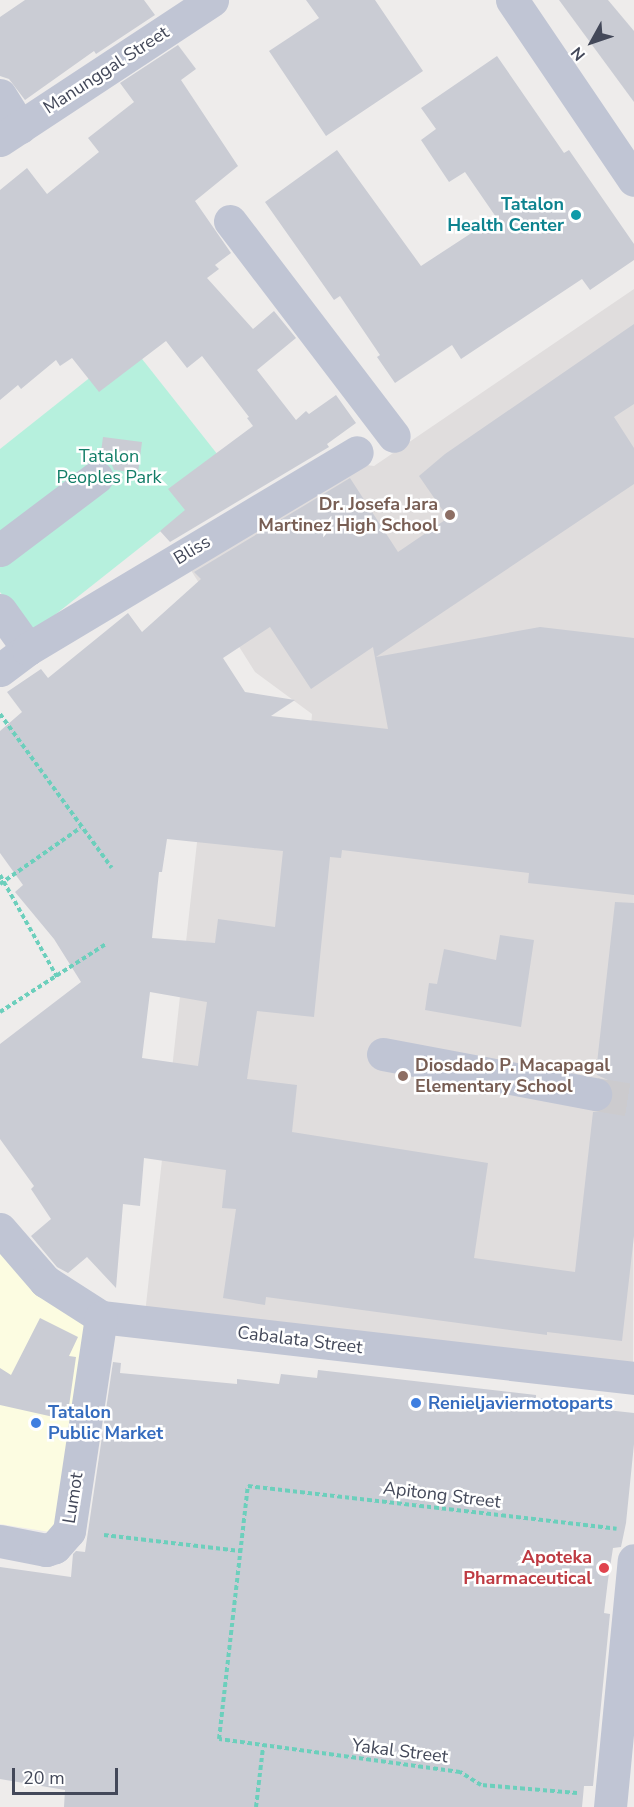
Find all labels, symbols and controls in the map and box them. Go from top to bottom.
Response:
north arrow [562,12,622,72]
street label: Manunggal Street [39,21,173,119]
text: N [566,42,590,65]
place label: Tatalon Health Center [447,194,564,236]
marker: Tatalon Health Center [569,208,583,222]
park label: Tatalon Peoples Park [56,446,162,488]
place label: Dr. Josefa Jara Martinez High School [258,494,438,536]
marker: Dr. Josefa Jara Martinez High School [443,508,457,522]
street label: Bliss [170,531,214,569]
place label: Diosdado P. Macapagal Elementary School [415,1055,610,1098]
marker: Diosdado P. Macapagal Elementary School [396,1069,410,1083]
street label: Cabalata Street [236,1322,364,1358]
place label: Renieljaviermotoparts [428,1392,613,1414]
marker: Renieljaviermotoparts [409,1396,423,1410]
place label: Tatalon Public Market [48,1402,163,1444]
marker: Tatalon Public Market [29,1416,43,1430]
street label: Lumot [58,1471,88,1525]
street label: Apitong Street [382,1477,502,1513]
place label: Apoteka Pharmaceutical [463,1547,592,1590]
marker: Apoteka Pharmaceutical [597,1561,611,1575]
street label: Yakal Street [351,1734,449,1768]
scale bar [15,1756,122,1794]
text: 20 m [23,1766,65,1790]

